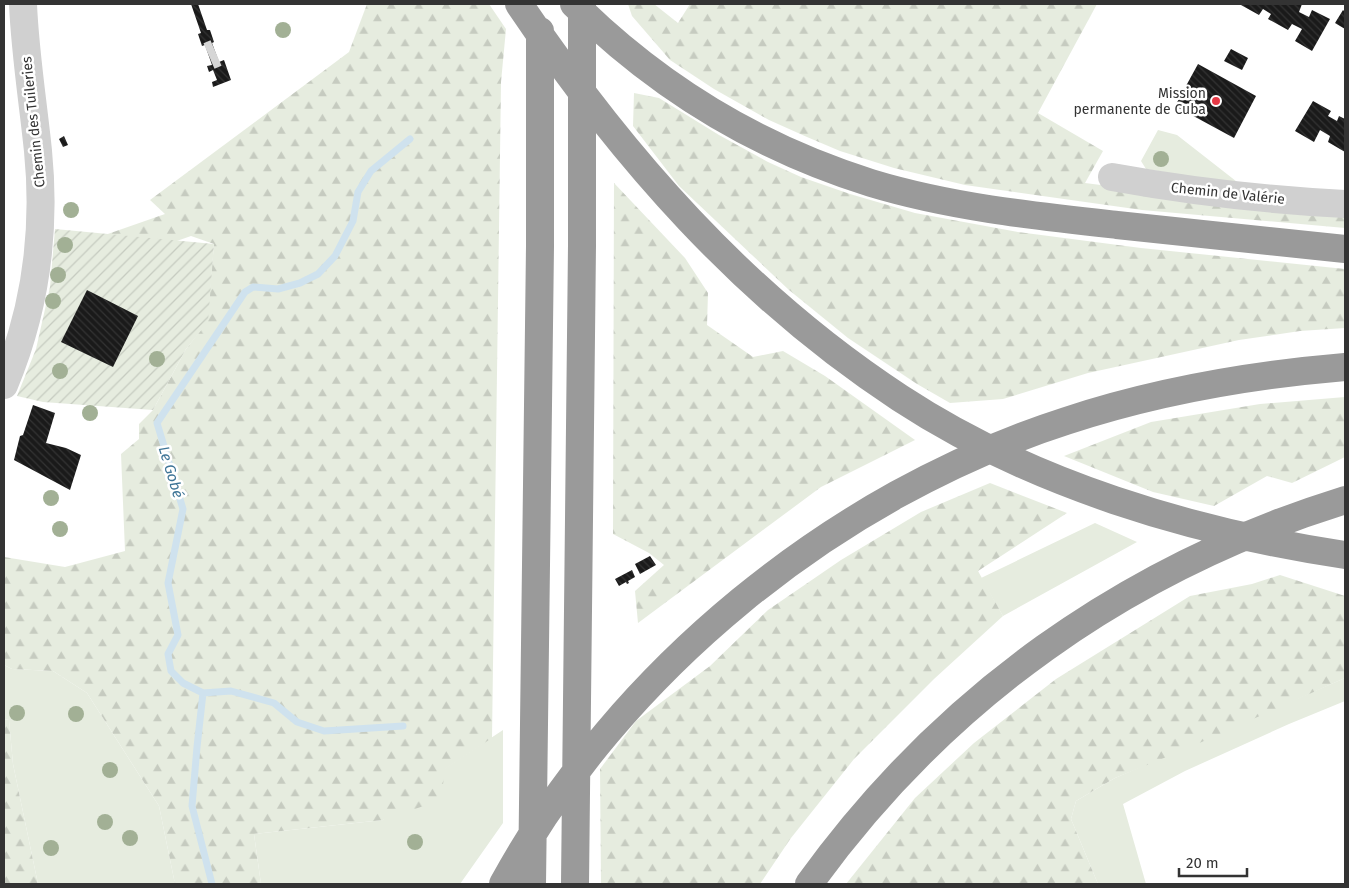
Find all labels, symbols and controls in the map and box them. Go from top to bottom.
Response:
street label: Chemin des Tuileries [18,55,49,188]
place label: Mission permanente de Cuba [1074,85,1206,118]
marker: Mission permanente de Cuba [1210,95,1222,107]
street label: Chemin de Valérie [1170,179,1286,208]
water label: Le Gobé [155,444,187,500]
scale bar [1179,846,1246,878]
text: 20 m [1186,854,1219,872]

